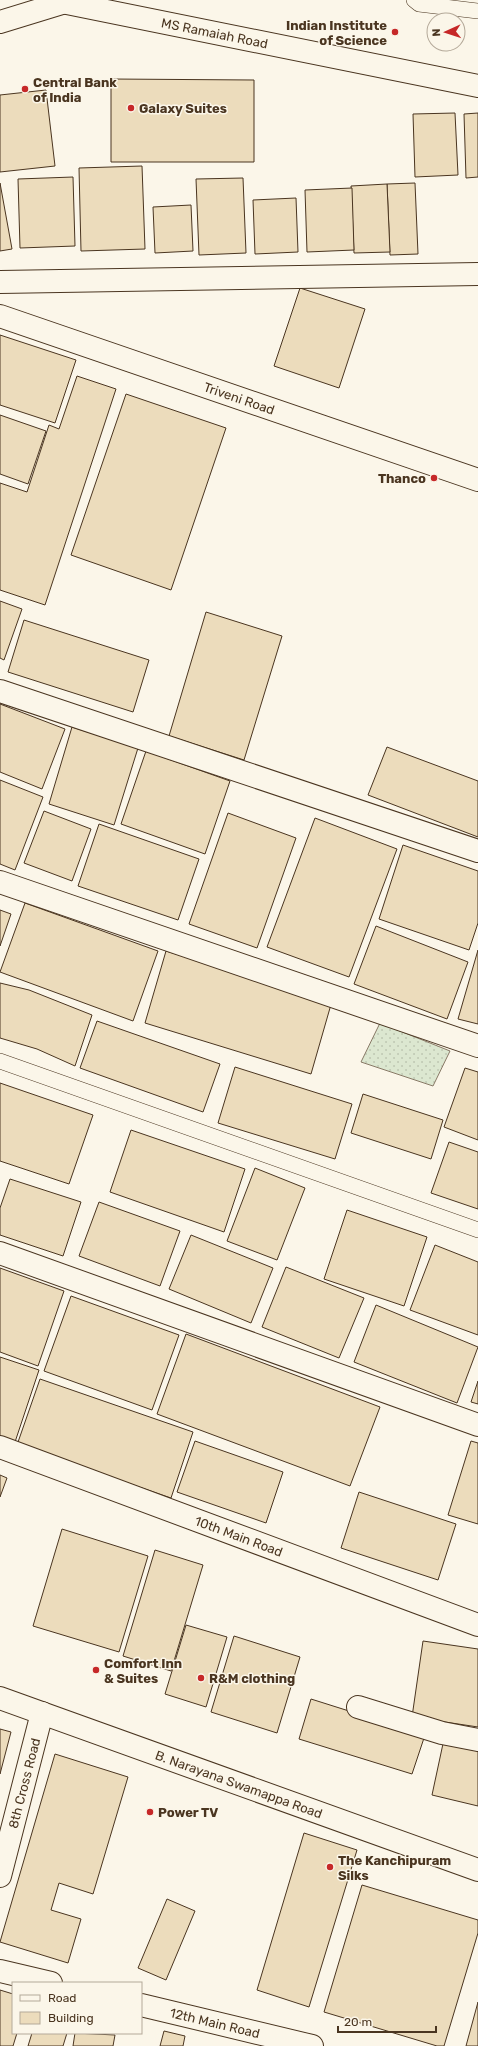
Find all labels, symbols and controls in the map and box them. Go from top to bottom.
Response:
north arrow [426,12,466,52]
street label: MS Ramaiah Road [160,15,269,51]
place label: Indian Institute of Science [286,18,387,48]
marker: Indian Institute of Science [390,27,400,37]
text: N [430,28,443,37]
place label: Central Bank of India [33,75,117,105]
marker: Central Bank of India [20,84,30,94]
place label: Galaxy Suites [139,101,227,116]
marker: Galaxy Suites [126,103,136,113]
street label: Triveni Road [202,379,277,417]
place label: Thanco [378,471,426,486]
marker: Thanco [429,473,439,483]
street label: 10th Main Road [193,1513,285,1559]
place label: Comfort Inn & Suites [104,1656,182,1686]
marker: Comfort Inn & Suites [91,1665,101,1675]
place label: R&M clothing [209,1671,295,1686]
marker: R&M clothing [196,1673,206,1683]
street label: 8th Cross Road [5,1736,43,1830]
street label: B. Narayana Swamappa Road [153,1747,325,1821]
place label: Power TV [158,1805,218,1820]
marker: Power TV [145,1807,155,1817]
place label: The Kanchipuram Silks [338,1853,451,1883]
marker: The Kanchipuram Silks [325,1862,335,1872]
legend [12,1982,142,2034]
text: Road [48,1991,76,2005]
street label: 12th Main Road [168,2005,261,2041]
scale bar [338,2008,436,2034]
text: Building [48,2011,94,2025]
text: 20 m [344,2015,372,2029]

